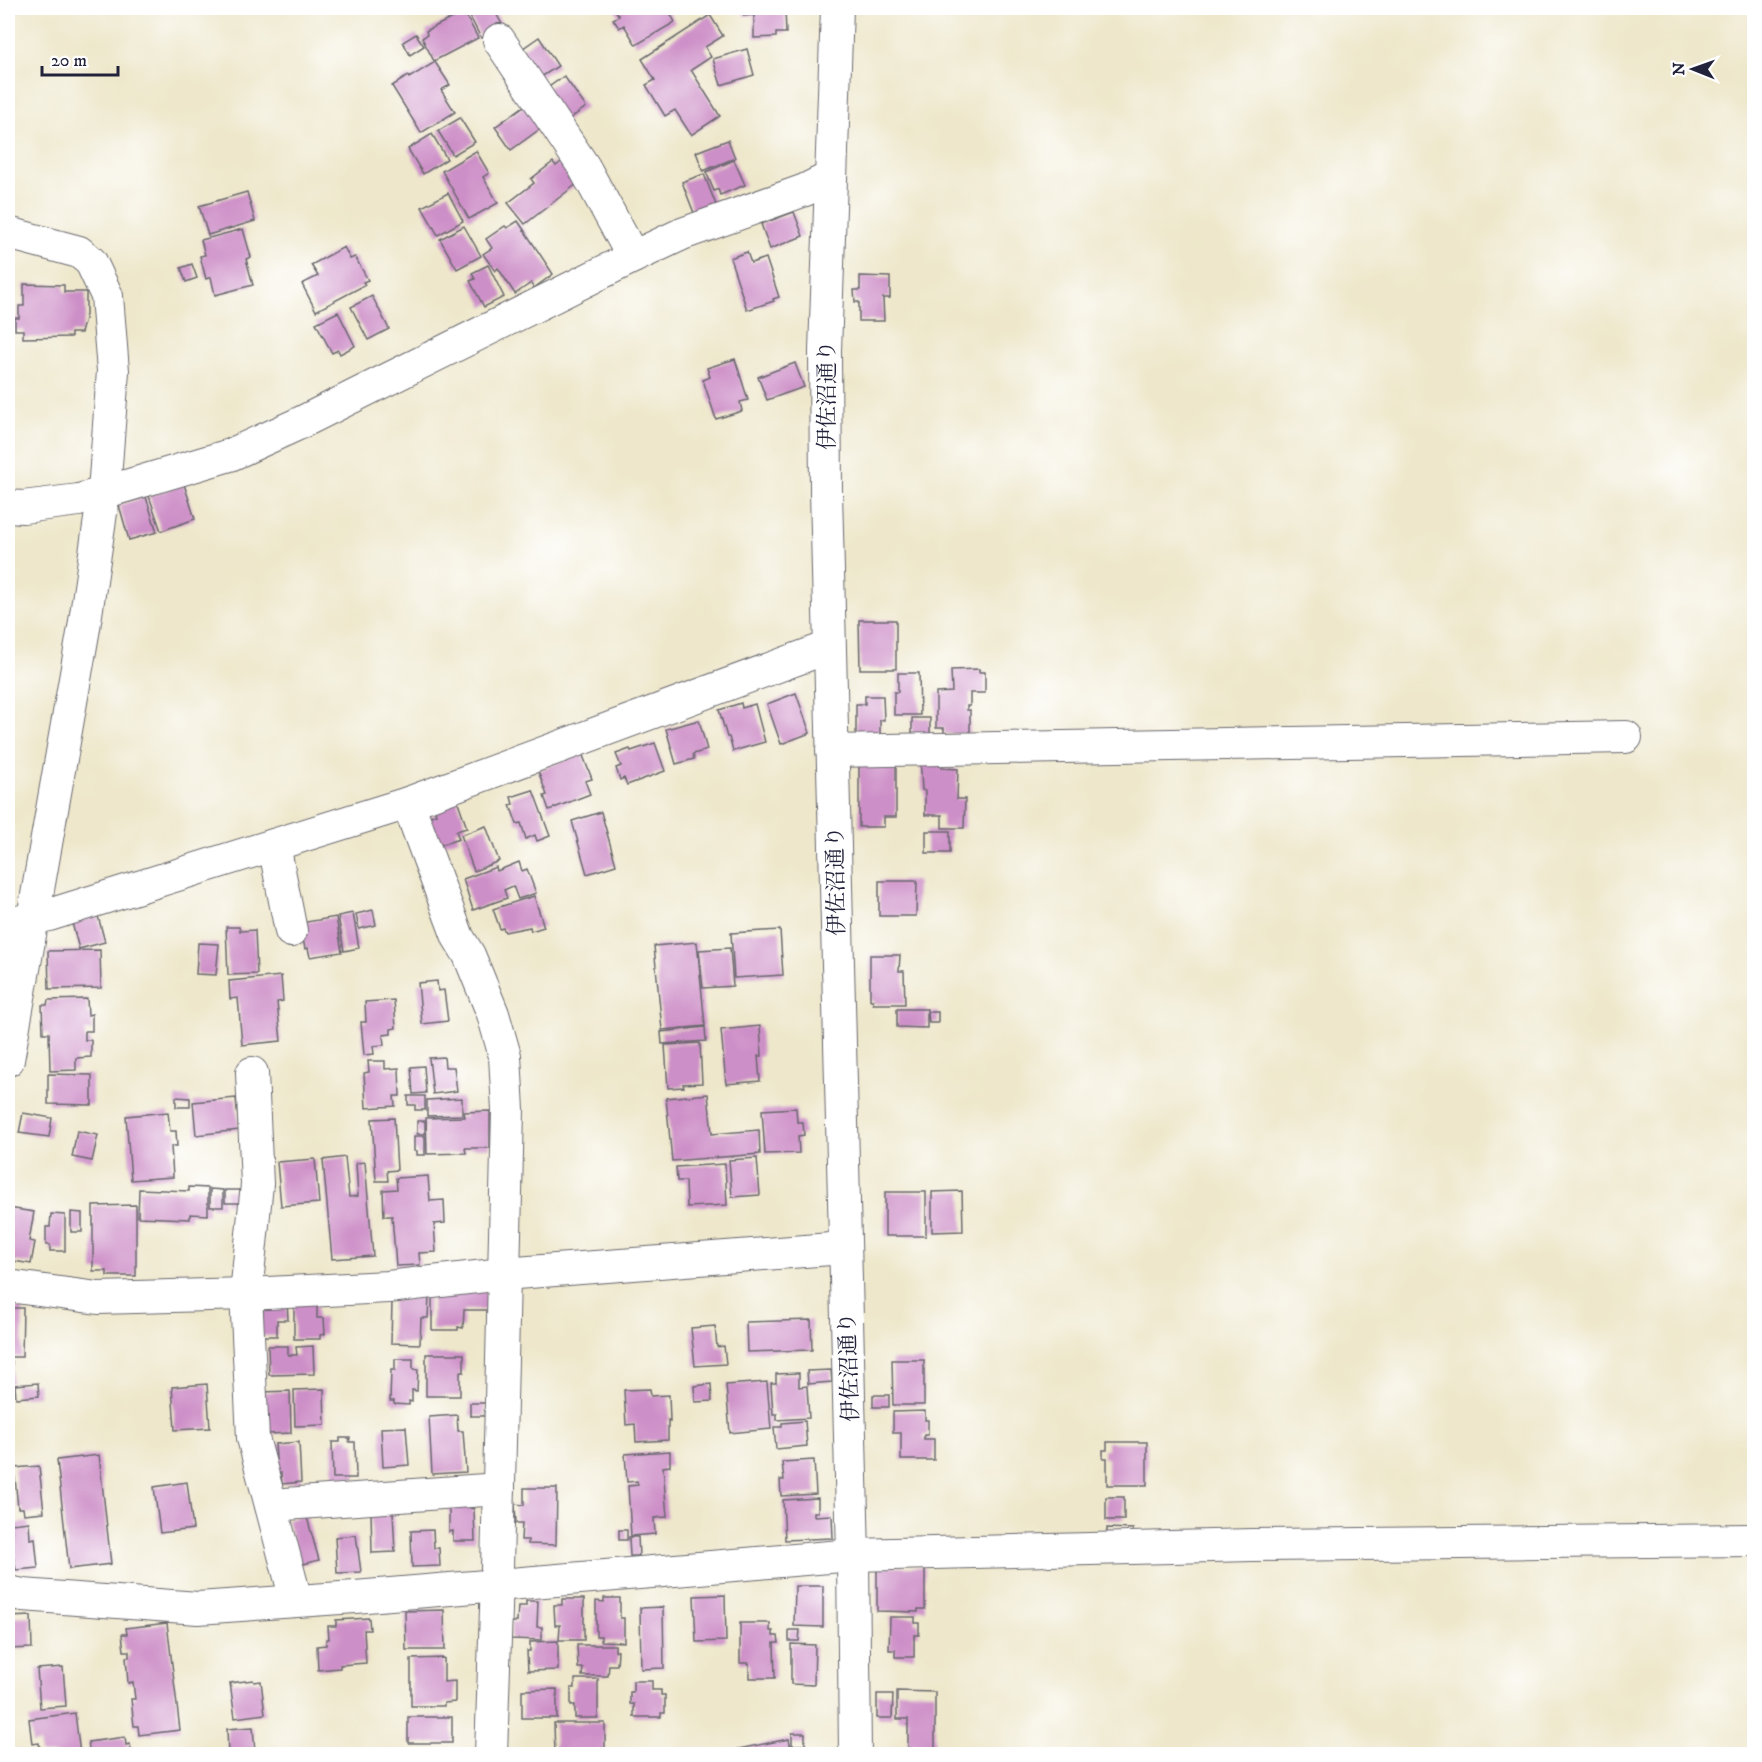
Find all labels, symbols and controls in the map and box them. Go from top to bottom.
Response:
scale bar [42,39,118,77]
north arrow [1663,39,1723,99]
text: 20 m [51,50,87,72]
text: N [1669,62,1689,75]
street label: 伊佐沼通り [814,340,841,450]
street label: 伊佐沼通り [822,826,851,936]
street label: 伊佐沼通り [834,1312,865,1422]

